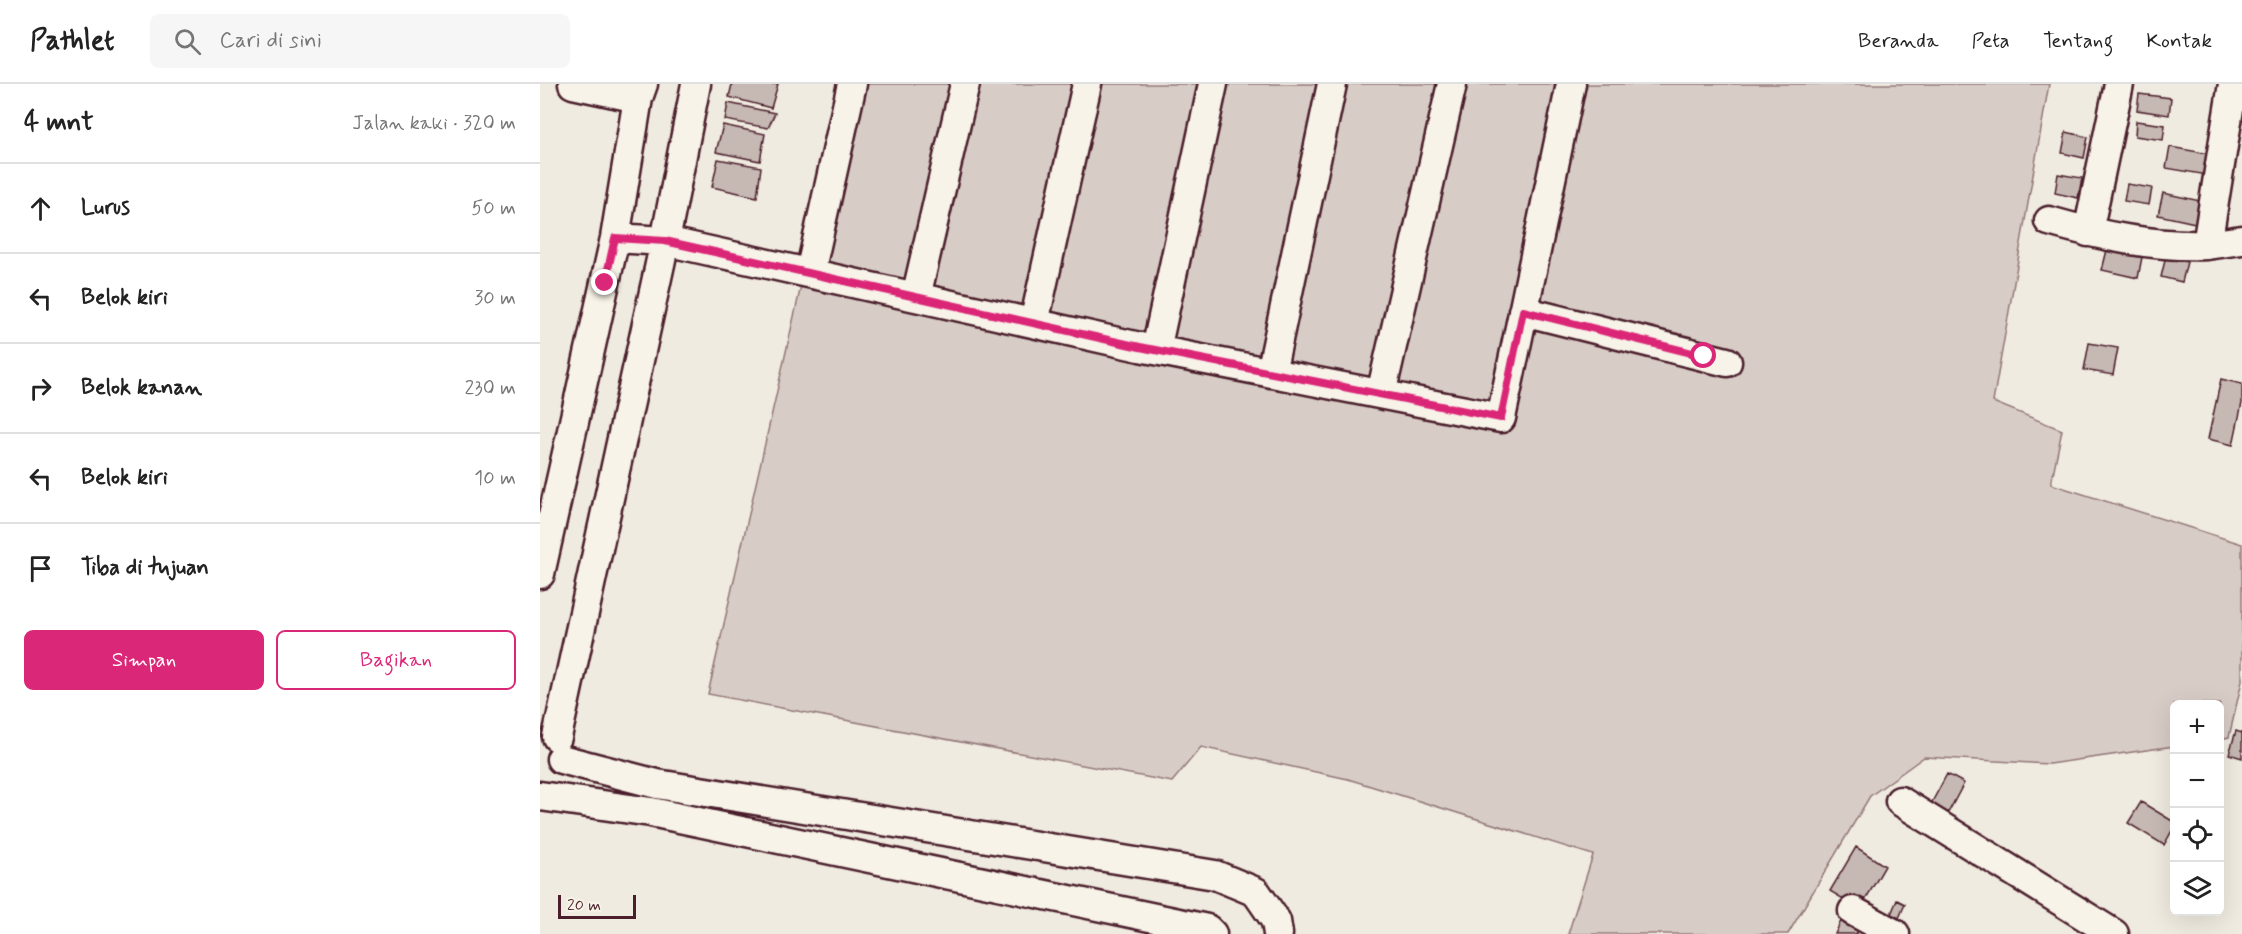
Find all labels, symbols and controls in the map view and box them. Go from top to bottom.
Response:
search box [150,14,570,68]
text: Pathlet [30,23,114,60]
icon: search [171,25,204,58]
text: Cari di sini [219,27,322,55]
text: Beranda [1858,27,1939,55]
text: Peta [1972,27,2010,55]
text: Tentang [2043,27,2113,55]
text: Kontak [2146,27,2212,55]
text: 4 mnt [24,106,94,140]
text: Jalan kaki · 320 m [352,110,516,137]
icon: ahead [24,192,57,225]
text: Lurus [81,194,130,222]
text: 50 m [471,195,516,222]
route end [591,269,617,295]
icon: left [24,282,57,315]
text: Belok kiri [81,284,168,312]
text: 30 m [474,285,516,312]
route start [1690,342,1716,368]
icon: right [24,372,57,405]
text: Belok kanan [81,374,202,402]
text: 230 m [464,375,516,402]
icon: left [24,462,57,495]
text: Belok kiri [81,464,168,492]
text: 10 m [474,465,516,492]
icon: arrive [24,552,57,585]
text: Tiba di tujuan [81,554,209,582]
button: Simpan [24,630,264,690]
button: Bagikan [276,630,516,690]
map controls [2170,700,2224,916]
button: + [2170,700,2224,754]
button: − [2170,754,2224,808]
button: locate [2170,808,2224,862]
button: layers [2170,862,2224,916]
scale bar [558,892,636,920]
text: 20 m [567,895,601,916]

